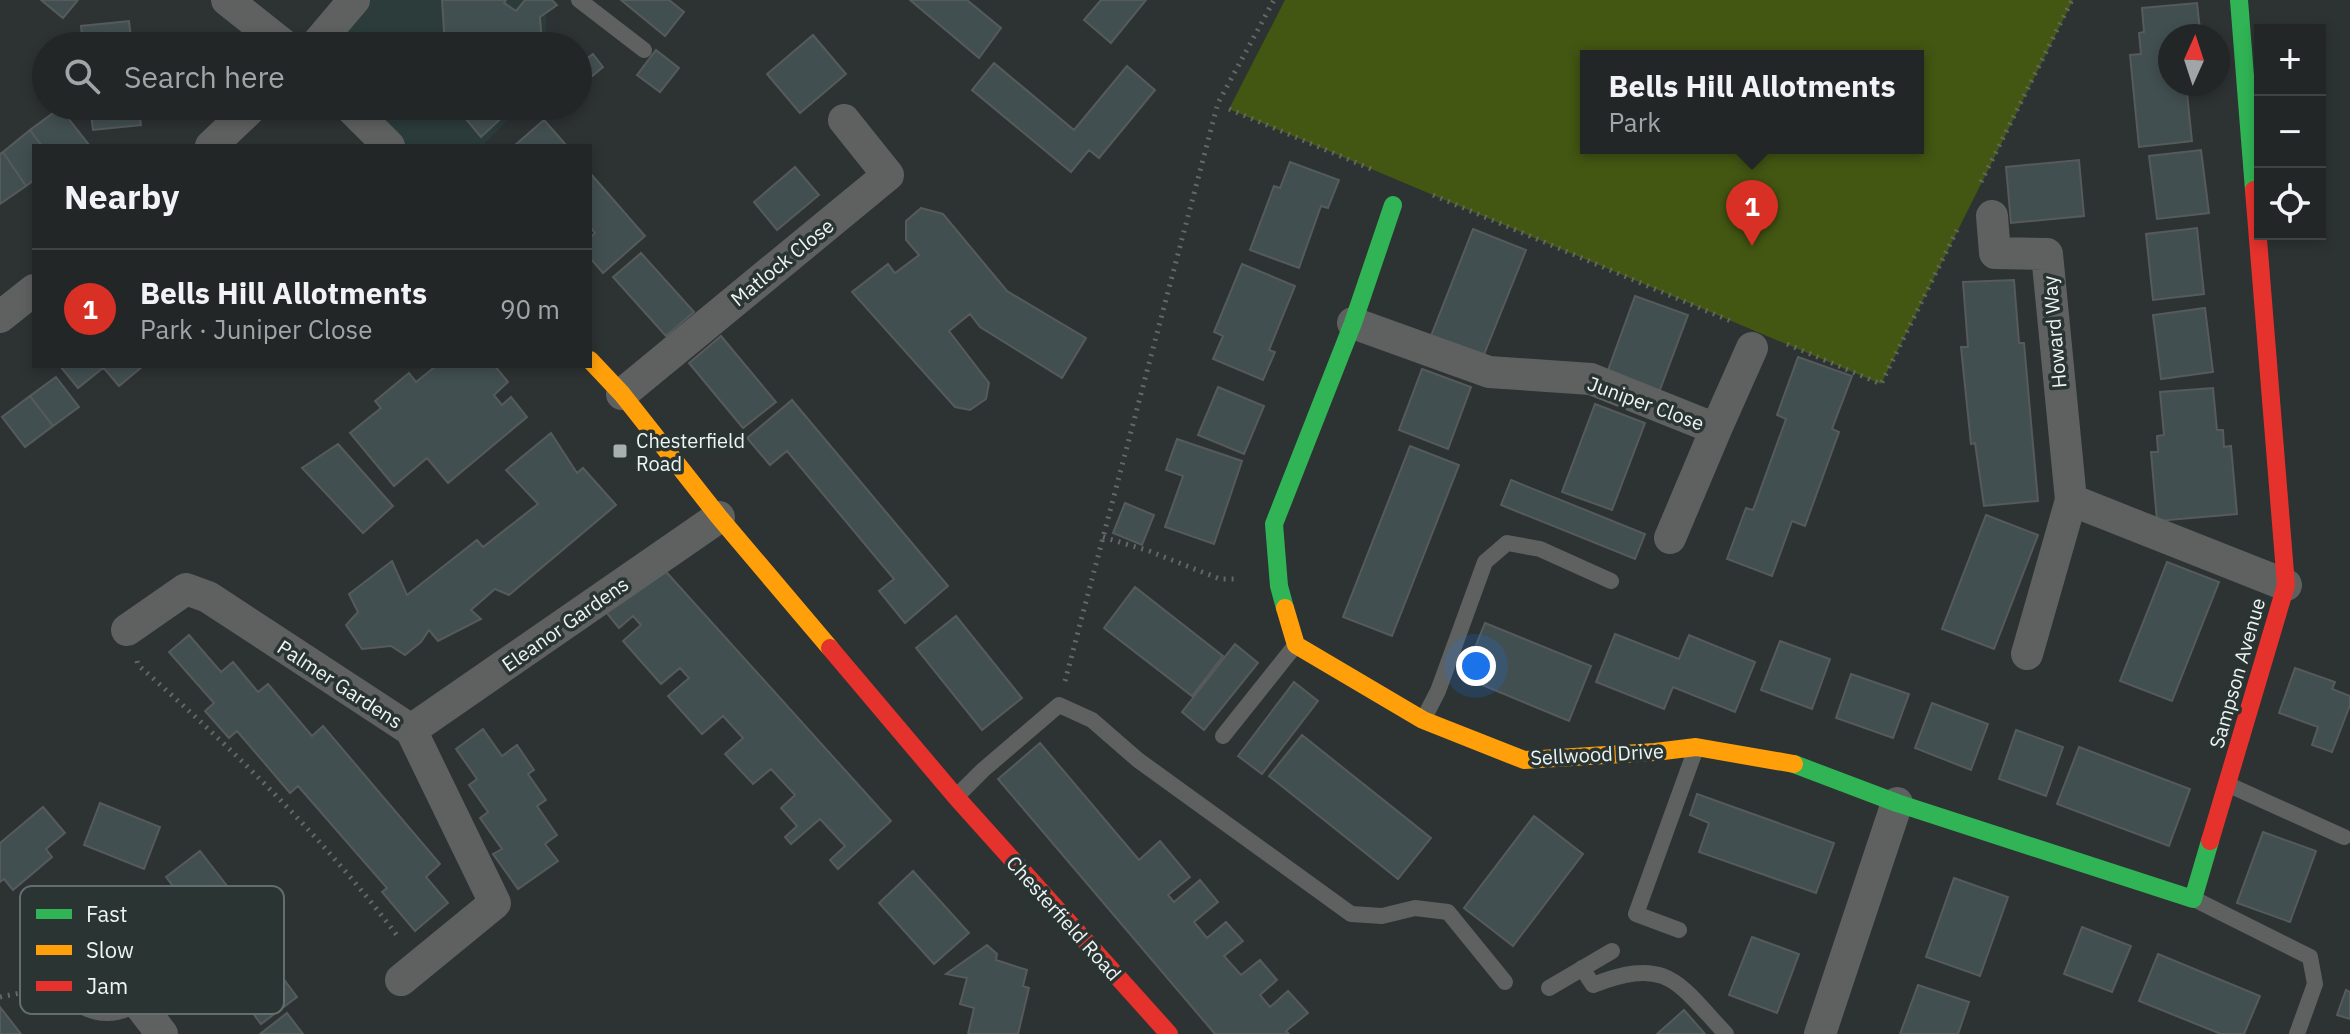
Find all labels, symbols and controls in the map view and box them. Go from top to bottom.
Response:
north arrow [2158,24,2230,96]
map controls [2254,24,2326,240]
button: + [2254,24,2326,96]
search box [32,32,592,120]
popup [1580,50,1924,154]
icon: search [60,54,104,98]
text: Search here [124,57,285,96]
text: Bells Hill Allotments [1608,66,1896,105]
button: − [2254,96,2326,168]
text: Park [1608,105,1661,139]
button: locate [2254,168,2326,240]
text: Nearby [64,174,179,218]
pin: 1 [1726,180,1778,246]
street label: Matlock Close [725,212,839,312]
text: Bells Hill Allotments [140,273,427,312]
street label: Howard Way [2036,275,2072,389]
text: 1 [82,292,98,326]
text: 90 m [500,292,560,326]
text: Park · Juniper Close [140,312,372,346]
street label: Juniper Close [1584,369,1708,437]
place label: Chesterfield Road [636,427,745,477]
marker: Chesterfield Road [611,442,629,460]
street label: Eleanor Gardens [496,570,634,678]
street label: Sampson Avenue [2203,595,2271,751]
street label: Palmer Gardens [272,633,408,735]
your location [1456,646,1496,686]
street label: Sellwood Drive [1530,737,1664,771]
street label: Chesterfield Road [1001,850,1127,986]
legend [20,886,284,1014]
text: Fast [86,899,127,928]
text: Slow [86,935,134,964]
text: Jam [86,971,128,1000]

